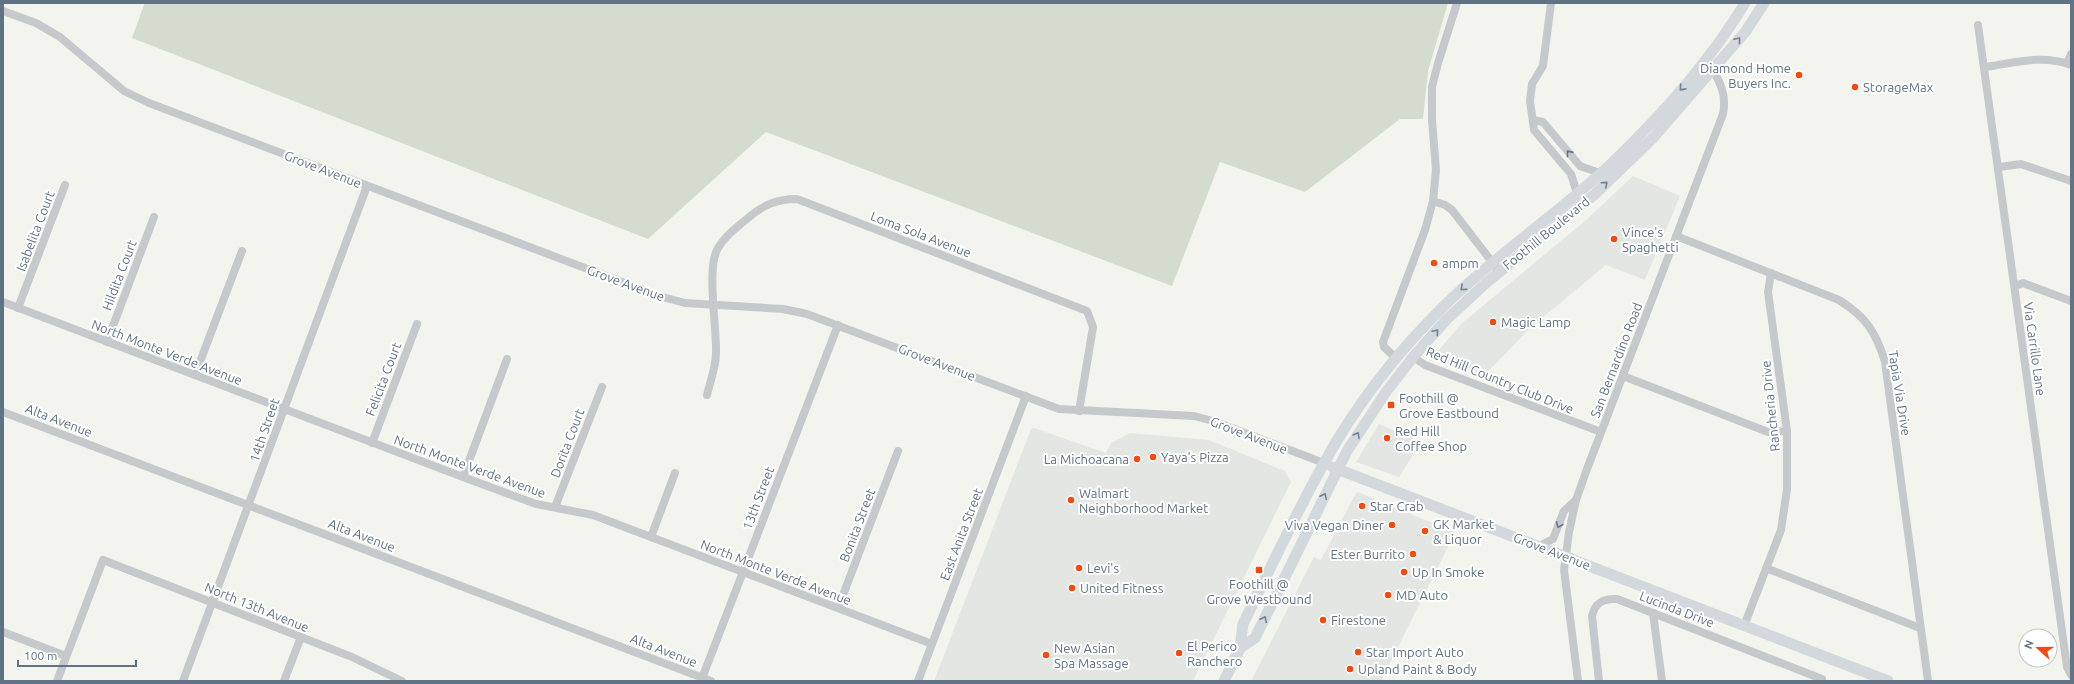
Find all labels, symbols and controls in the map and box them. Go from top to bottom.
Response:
one-way arrow [1734,38,1741,45]
place label: Diamond Home Buyers Inc. [1700,61,1791,90]
marker: Diamond Home Buyers Inc. [1794,70,1804,80]
place label: StorageMax [1863,80,1934,94]
marker: StorageMax [1850,82,1860,92]
one-way arrow [1679,83,1687,91]
street label: Grove Avenue [282,148,364,190]
one-way arrow [1566,150,1573,158]
one-way arrow [1600,182,1608,189]
street label: Isabelita Court [13,189,57,273]
street label: Foothill Boulevard [1500,194,1592,272]
street label: Loma Sola Avenue [869,208,973,260]
place label: Vince's Spaghetti [1622,225,1679,254]
marker: Vince's Spaghetti [1609,234,1619,244]
street label: Hildita Court [99,238,139,312]
place label: ampm [1442,256,1479,270]
marker: ampm [1429,258,1439,268]
street label: Grove Avenue [585,263,667,303]
one-way arrow [1460,284,1468,291]
street label: San Bernardino Road [1588,301,1644,419]
street label: Via Carrillo Lane [2021,301,2049,397]
place label: Magic Lamp [1501,315,1571,329]
street label: North Monte Verde Avenue [90,317,244,387]
marker: Magic Lamp [1488,317,1498,327]
one-way arrow [1431,329,1438,337]
street label: Felicita Court [363,340,403,418]
street label: Grove Avenue [896,341,978,383]
street label: Red Hill Country Club Drive [1424,344,1576,416]
street label: Tapia Via Drive [1886,349,1914,437]
street label: Rancheria Drive [1758,360,1782,452]
place label: Foothill @ Grove Eastbound [1399,391,1499,420]
street label: 14th Street [247,396,281,464]
marker: Foothill @ Grove Eastbound [1386,400,1396,410]
street label: Alta Avenue [24,401,94,439]
street label: Dorita Court [547,407,587,479]
street label: Grove Avenue [1208,414,1290,456]
place label: Red Hill Coffee Shop [1395,424,1467,453]
street label: North Monte Verde Avenue [392,432,548,500]
one-way arrow [1352,432,1359,439]
marker: Red Hill Coffee Shop [1382,433,1392,443]
place label: Yaya's Pizza [1161,450,1229,464]
place label: La Michoacana [1044,452,1129,466]
marker: Yaya's Pizza [1148,452,1158,462]
marker: La Michoacana [1132,454,1142,464]
street label: 13th Street [740,464,776,532]
street label: Bonita Street [837,486,877,564]
street label: East Anita Street [937,486,985,582]
place label: Walmart Neighborhood Market [1079,486,1208,515]
one-way arrow [1319,493,1327,501]
marker: Walmart Neighborhood Market [1066,495,1076,505]
place label: Star Crab [1370,499,1424,513]
marker: Star Crab [1357,501,1367,511]
street label: Alta Avenue [327,516,397,554]
place label: GK Market & Liquor [1433,517,1494,546]
place label: Viva Vegan Diner [1285,518,1384,532]
marker: Viva Vegan Diner [1387,520,1397,530]
one-way arrow [1555,521,1563,528]
marker: GK Market & Liquor [1420,526,1430,536]
street label: Grove Avenue [1511,530,1593,572]
street label: North Monte Verde Avenue [699,537,853,607]
place label: Ester Burrito [1331,547,1405,561]
marker: Ester Burrito [1408,549,1418,559]
place label: Levi's [1087,561,1119,575]
marker: Levi's [1074,563,1084,573]
marker: Foothill @ Grove Westbound [1254,565,1264,575]
place label: Up In Smoke [1412,565,1484,579]
marker: Up In Smoke [1399,567,1409,577]
place label: Foothill @ Grove Westbound [1206,577,1312,606]
street label: North 13th Avenue [203,580,311,634]
place label: United Fitness [1080,581,1164,595]
marker: United Fitness [1067,583,1077,593]
place label: MD Auto [1396,588,1448,602]
street label: Lucinda Drive [1638,588,1716,630]
marker: MD Auto [1383,590,1393,600]
place label: Firestone [1331,613,1386,627]
marker: Firestone [1318,615,1328,625]
one-way arrow [1259,616,1267,623]
north arrow [2018,628,2058,668]
street label: Alta Avenue [629,631,699,669]
text: N [2022,638,2036,650]
place label: El Perico Ranchero [1187,639,1242,668]
place label: New Asian Spa Massage [1054,641,1129,670]
scale bar [18,642,136,668]
place label: Star Import Auto [1366,645,1464,659]
marker: Star Import Auto [1353,647,1363,657]
marker: El Perico Ranchero [1174,648,1184,658]
text: 100 m [24,649,57,662]
marker: New Asian Spa Massage [1041,650,1051,660]
place label: Upland Paint & Body [1358,662,1477,676]
marker: Upland Paint & Body [1345,664,1355,674]

